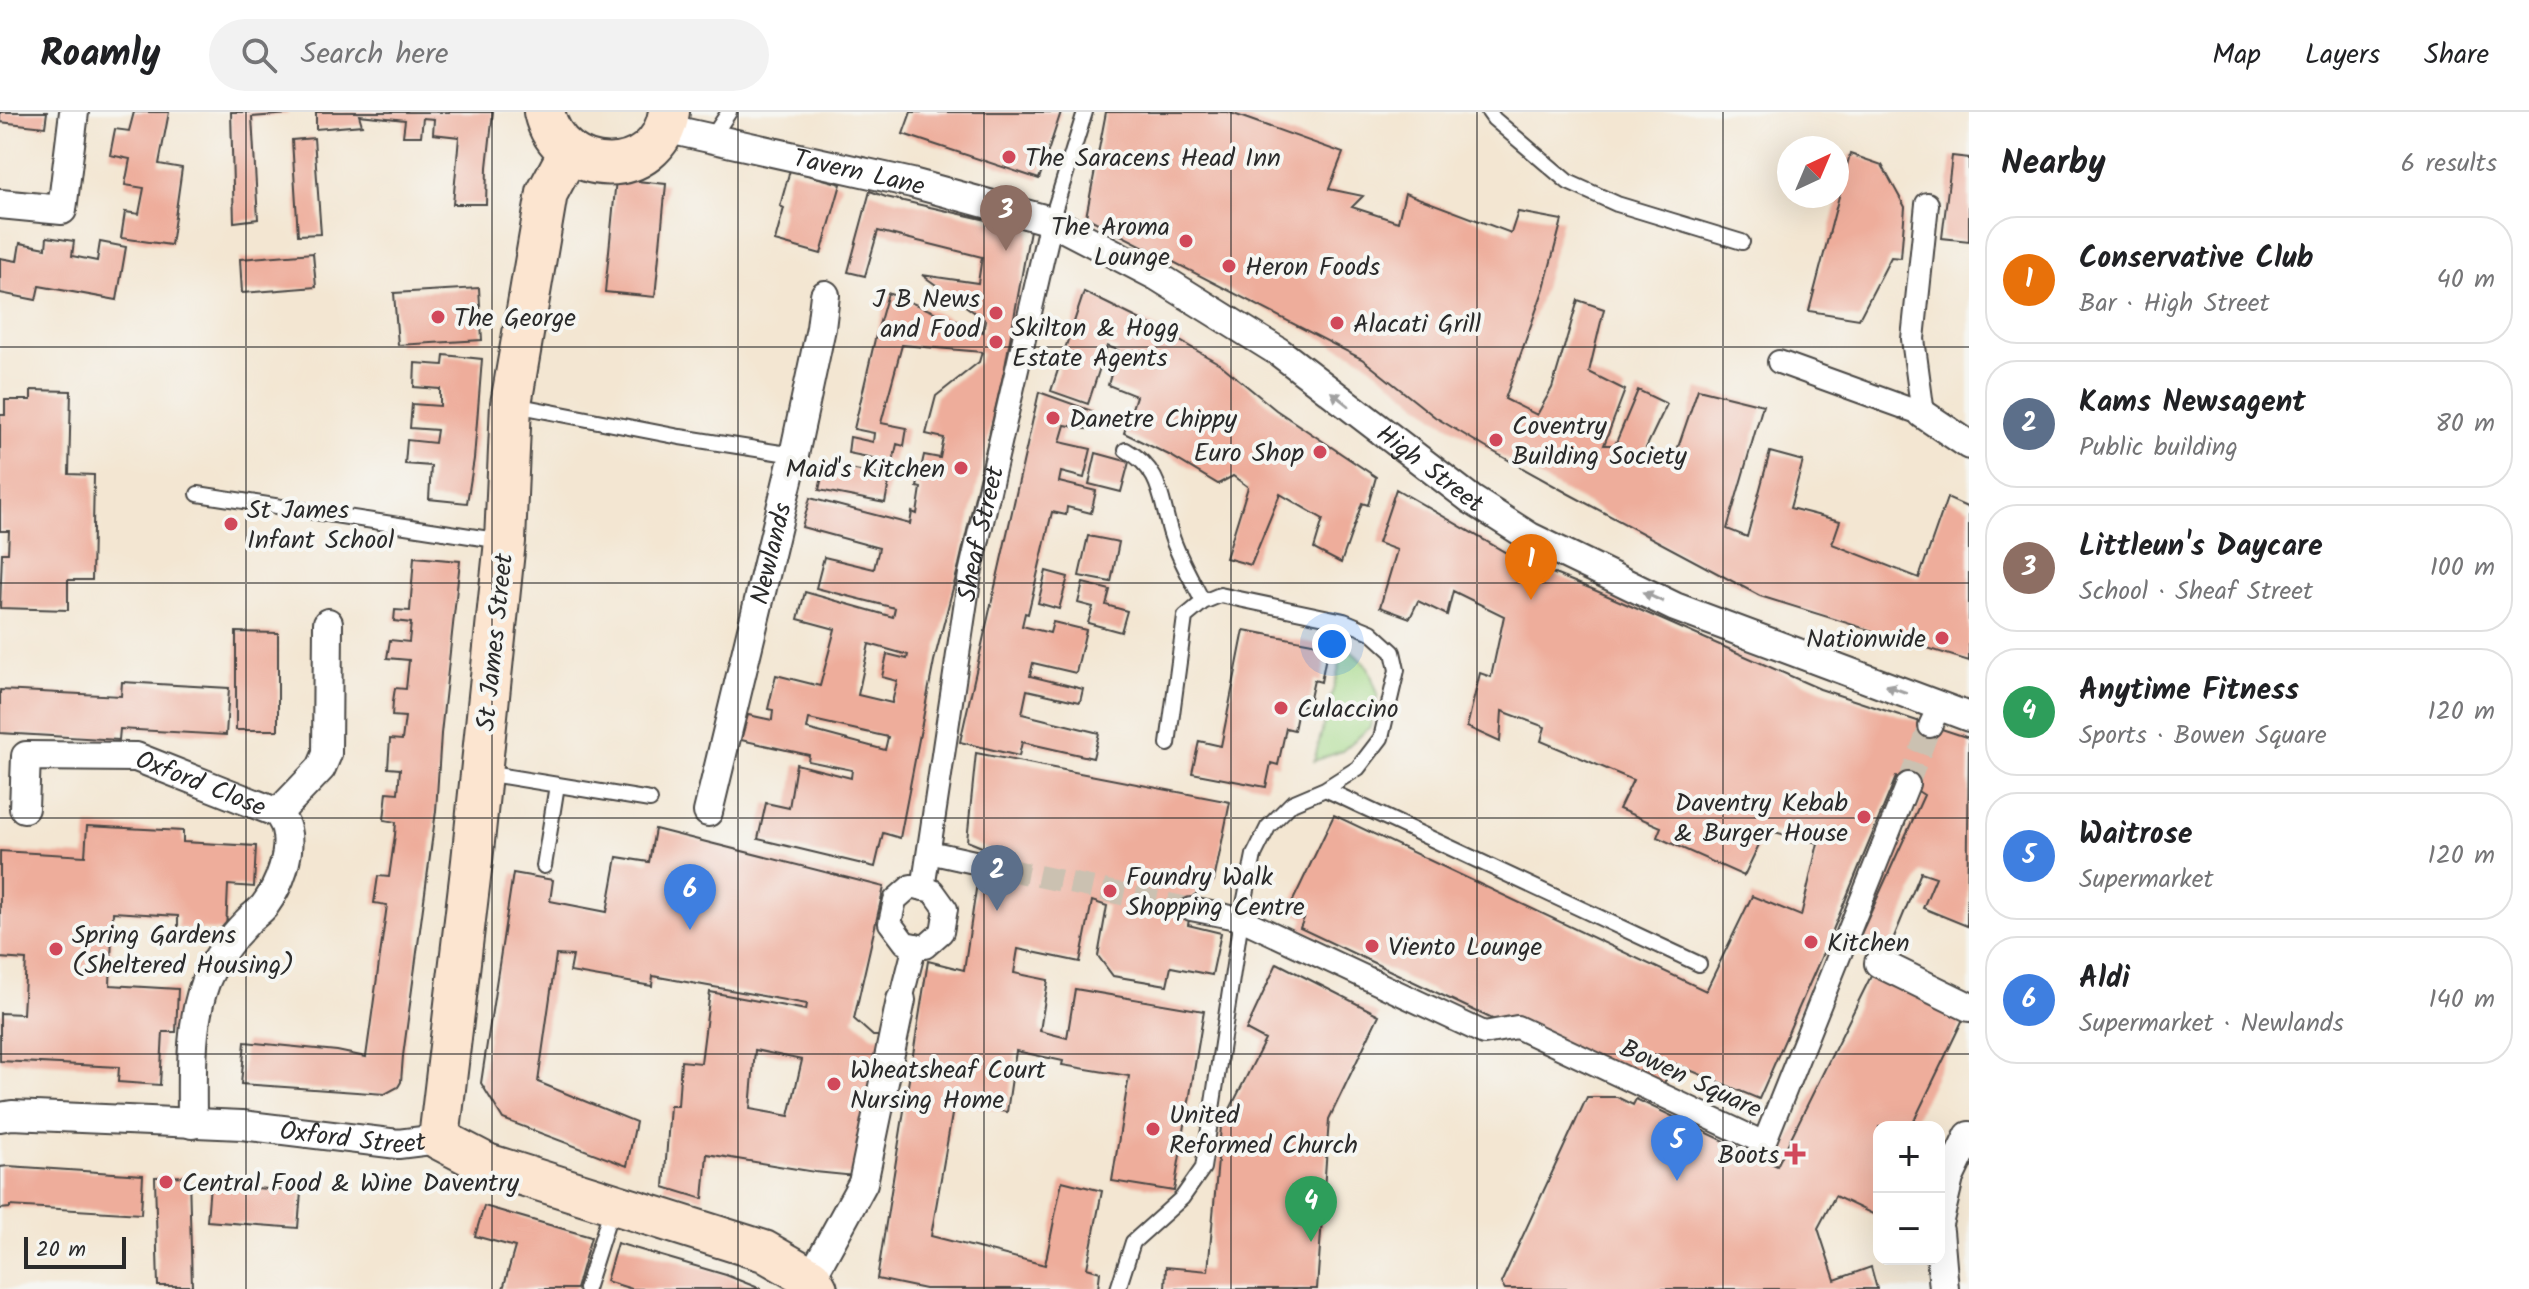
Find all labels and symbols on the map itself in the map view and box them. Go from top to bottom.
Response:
north arrow [1777,136,1849,208]
street label: Tavern Lane [789,138,930,209]
place label: The Saracens Head Inn [1025,138,1281,180]
marker: The Saracens Head Inn [1000,148,1018,166]
pin: 3 [980,185,1032,251]
place label: The Aroma Lounge [1051,207,1170,279]
marker: The Aroma Lounge [1177,232,1195,250]
place label: Heron Foods [1245,247,1380,289]
marker: Heron Foods [1220,257,1238,275]
place label: J B News and Food [873,279,981,351]
place label: The George [454,298,576,340]
marker: J B News and Food [987,304,1005,322]
place label: Alacati Grill [1353,304,1481,346]
marker: The George [429,308,447,326]
place label: Skilton & Hogg Estate Agents [1012,308,1179,380]
marker: Alacati Grill [1328,314,1346,332]
marker: Skilton & Hogg Estate Agents [987,333,1005,351]
one-way arrow [1330,392,1350,408]
place label: Danetre Chippy [1069,399,1238,441]
place label: Coventry Building Society [1512,406,1688,478]
marker: Danetre Chippy [1044,409,1062,427]
street label: High Street [1366,415,1492,526]
marker: Coventry Building Society [1487,431,1505,449]
place label: Euro Shop [1194,433,1305,475]
marker: Euro Shop [1311,443,1329,461]
place label: Maid's Kitchen [785,449,945,491]
marker: Maid's Kitchen [952,459,970,477]
street label: Sheaf Street [947,461,1017,604]
place label: St James Infant School [247,490,394,562]
street label: Newlands [740,499,805,609]
marker: St James Infant School [222,515,240,533]
pin: 1 [1505,534,1557,600]
street label: St James Street [466,550,526,733]
one-way arrow [1641,590,1665,604]
place label: Nationwide [1806,619,1926,661]
your location [1312,624,1352,664]
marker: Nationwide [1933,629,1951,647]
one-way arrow [1884,682,1908,695]
place label: Culaccino [1297,689,1399,731]
marker: Culaccino [1272,699,1290,717]
street label: Oxford Close [129,740,272,829]
place label: Daventry Kebab & Burger House [1674,783,1848,855]
marker: Daventry Kebab & Burger House [1855,808,1873,826]
pin: 2 [971,845,1023,911]
place label: Foundry Walk Shopping Centre [1126,857,1305,929]
pin: 6 [664,864,716,930]
marker: Foundry Walk Shopping Centre [1101,882,1119,900]
place label: Spring Gardens (Sheltered Housing) [72,915,294,987]
place label: Kitchen [1827,923,1910,965]
place label: Viento Lounge [1388,927,1543,969]
marker: Kitchen [1802,933,1820,951]
marker: Viento Lounge [1363,937,1381,955]
marker: Spring Gardens (Sheltered Housing) [47,940,65,958]
street label: Bowen Square [1612,1028,1769,1131]
place label: Wheatsheaf Court Nursing Home [850,1050,1047,1122]
marker: Wheatsheaf Court Nursing Home [825,1075,843,1093]
place label: United Reformed Church [1169,1095,1358,1167]
street label: Oxford Street [277,1111,429,1168]
pin: 5 [1651,1115,1703,1181]
marker: United Reformed Church [1144,1120,1162,1138]
place label: Boots [1718,1135,1779,1177]
marker: Boots [1786,1145,1804,1163]
place label: Central Food & Wine Daventry [182,1163,520,1205]
marker: Central Food & Wine Daventry [157,1173,175,1191]
pin: 4 [1285,1176,1337,1242]
scale bar [24,1233,126,1269]

